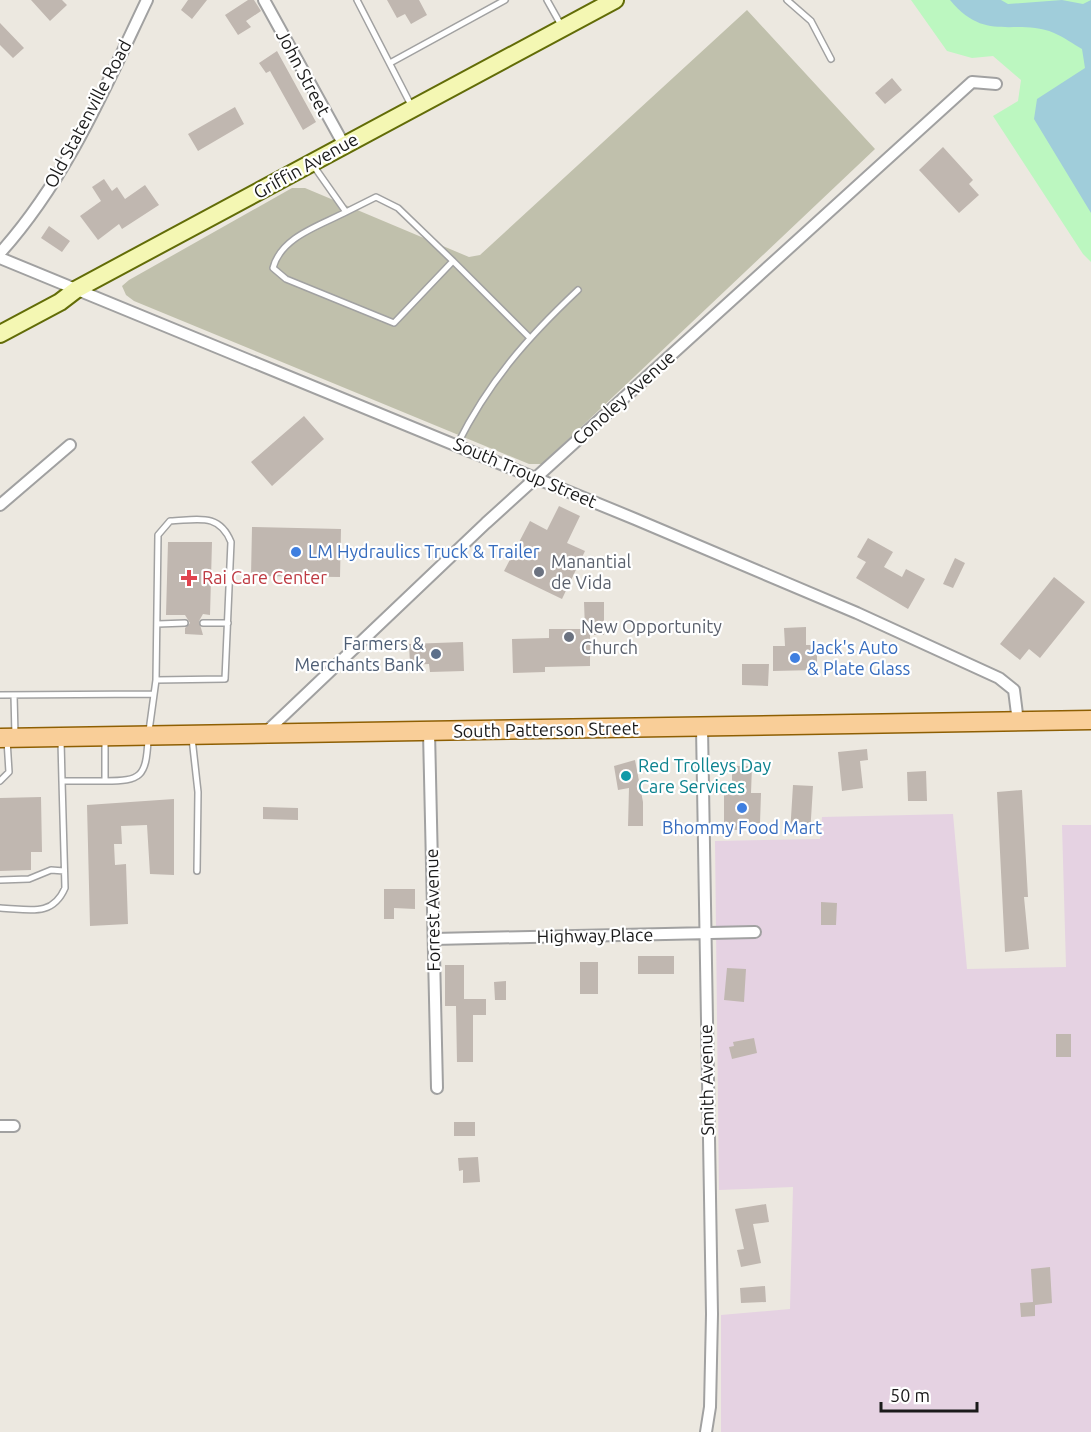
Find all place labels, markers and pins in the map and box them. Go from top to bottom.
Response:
place label: LM Hydraulics Truck & Trailer [308,541,540,561]
marker: LM Hydraulics Truck & Trailer [289,545,303,559]
place label: Manantial de Vida [551,551,631,592]
marker: Manantial de Vida [532,565,546,579]
place label: Rai Care Center [202,567,327,587]
marker: Rai Care Center [180,569,198,587]
place label: New Opportunity Church [581,616,722,657]
marker: New Opportunity Church [562,630,576,644]
place label: Farmers & Merchants Bank [294,633,424,674]
place label: Jack's Auto & Plate Glass [807,637,911,678]
marker: Farmers & Merchants Bank [429,647,443,661]
marker: Jack's Auto & Plate Glass [788,651,802,665]
place label: Red Trolleys Day Care Services [638,755,771,796]
marker: Red Trolleys Day Care Services [619,769,633,783]
marker: Bhommy Food Mart [735,801,749,815]
place label: Bhommy Food Mart [662,817,822,837]

